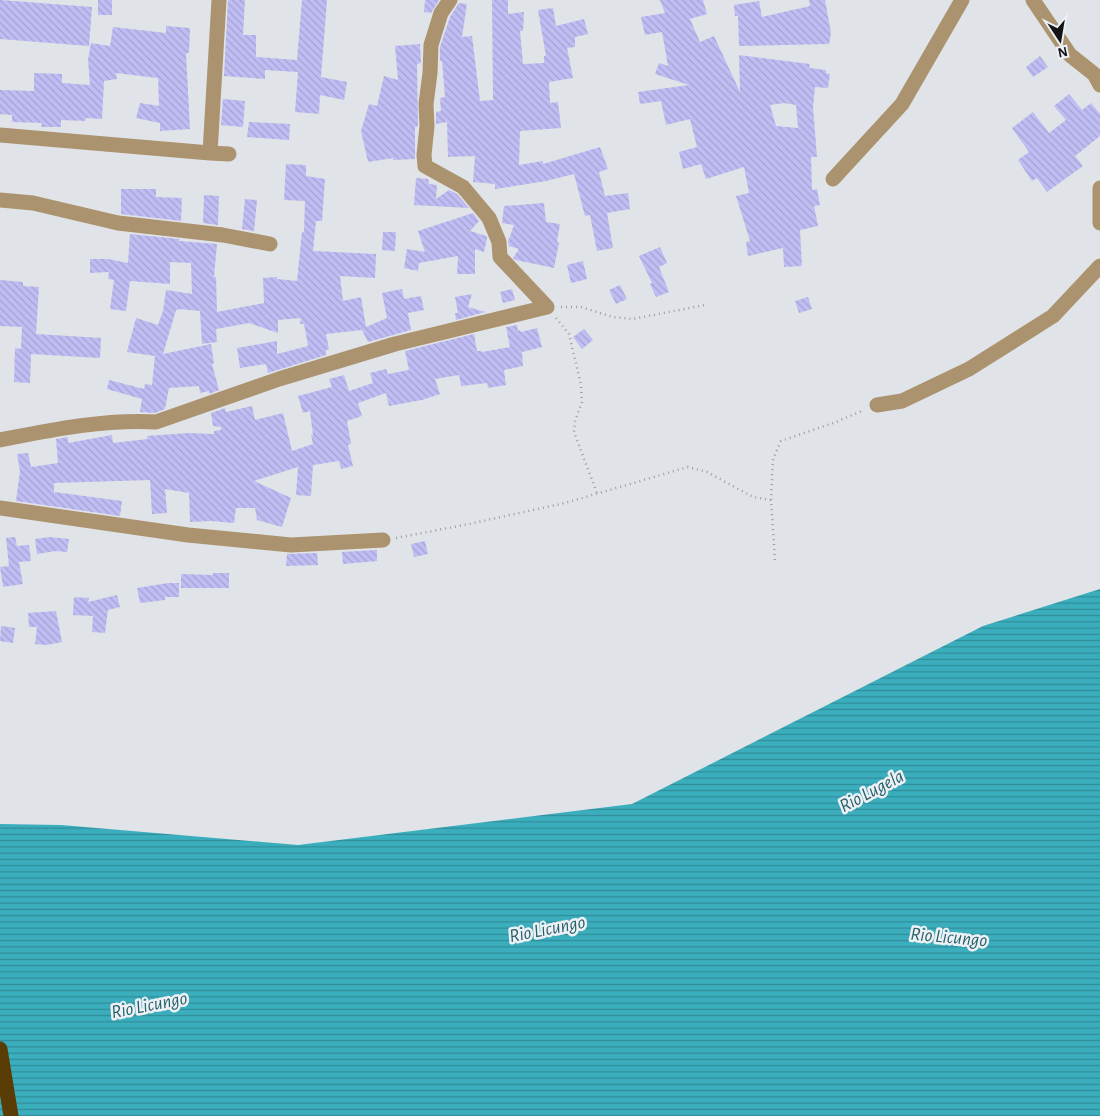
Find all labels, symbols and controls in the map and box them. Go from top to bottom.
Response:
north arrow [1035,15,1085,65]
text: N [1056,44,1069,60]
water label: Rio Lugela [836,767,907,816]
water label: Rio Licungo [508,913,587,946]
water label: Rio Licungo [910,925,988,950]
water label: Rio Licungo [110,989,189,1022]

